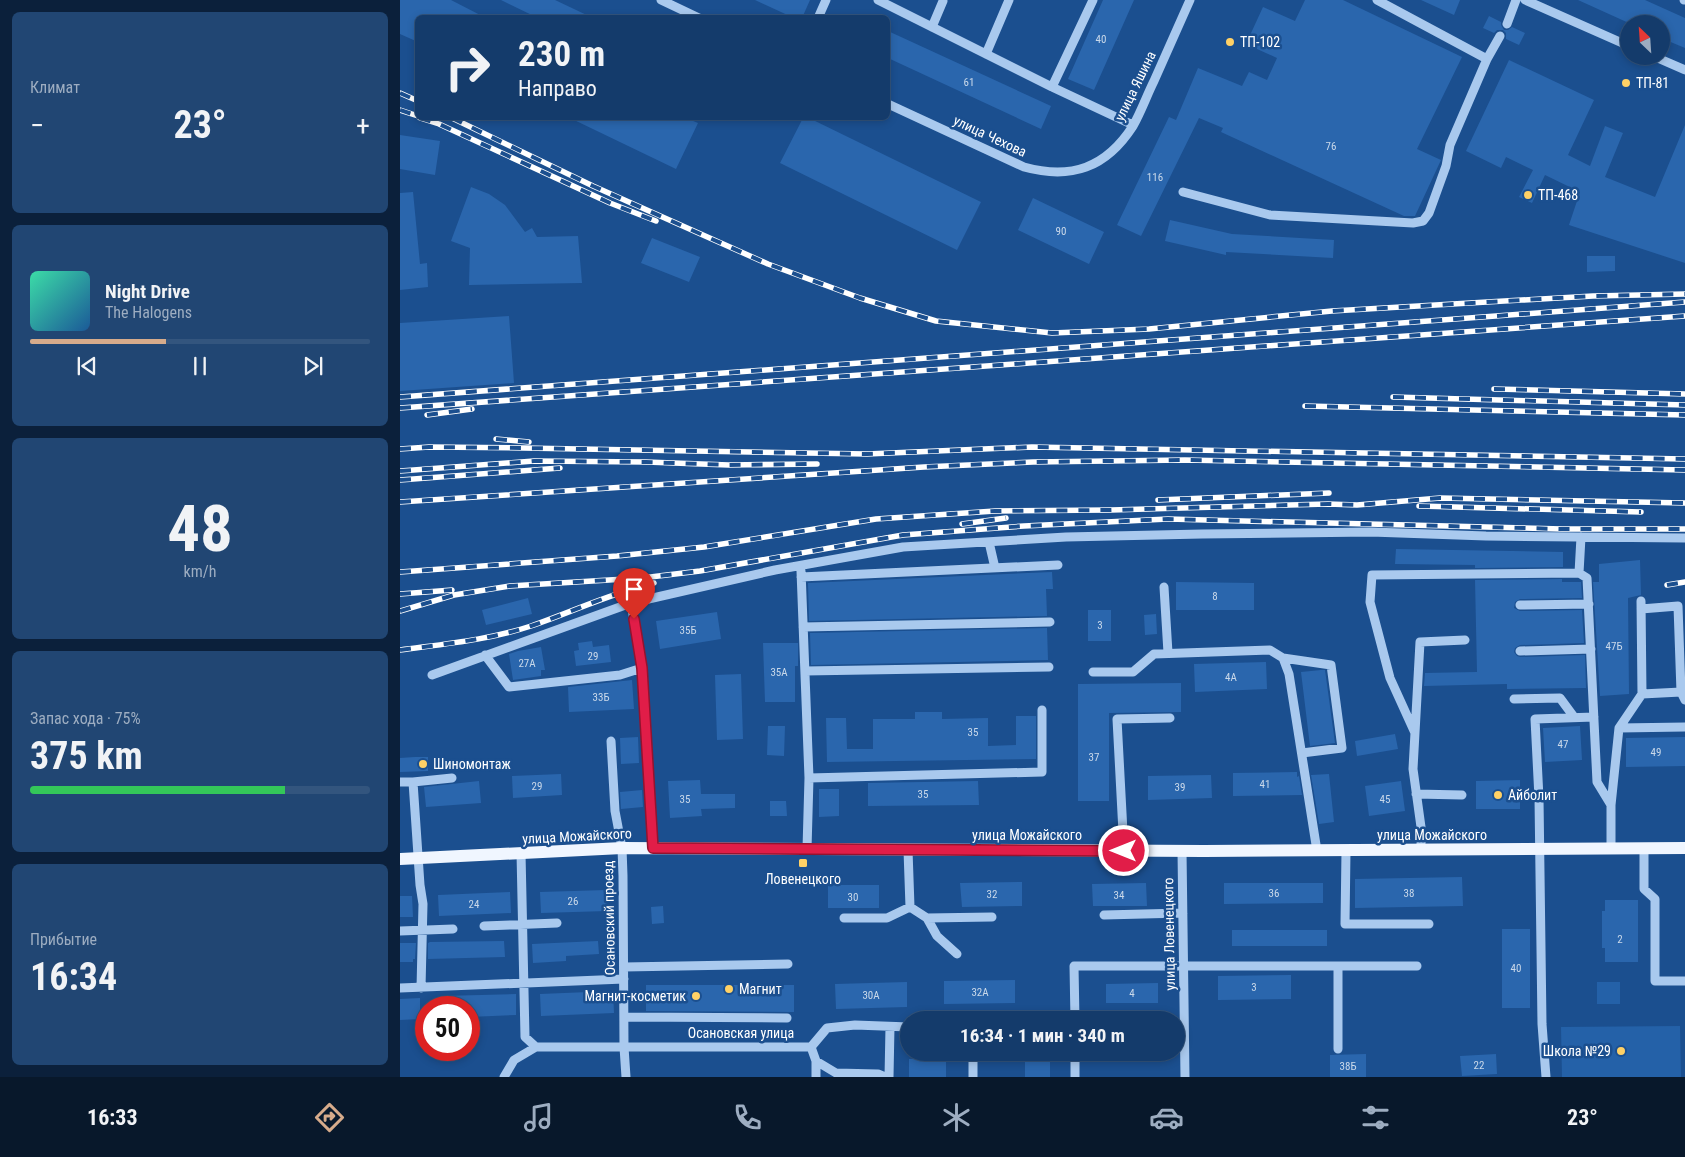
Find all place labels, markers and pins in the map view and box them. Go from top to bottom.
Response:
place label: ТП-102 [1240,34,1280,50]
marker: ТП-102 [1224,36,1236,48]
place label: ТП-81 [1636,75,1669,91]
marker: ТП-81 [1620,77,1632,89]
place label: ТП-468 [1538,187,1578,203]
marker: ТП-468 [1522,189,1534,201]
pin [613,568,655,619]
place label: Шиномонтаж [433,756,511,772]
marker: Шиномонтаж [417,758,429,770]
place label: Айболит [1508,787,1557,803]
marker: Айболит [1492,789,1504,801]
marker: Ловенецкого [797,857,809,869]
place label: Ловенецкого [765,871,841,887]
place label: Магнит [739,981,782,997]
marker: Магнит [723,983,735,995]
place label: Магнит-косметик [584,988,686,1004]
marker: Магнит-косметик [690,990,702,1002]
place label: Школа №29 [1543,1043,1611,1059]
marker: Школа №29 [1615,1045,1627,1057]

